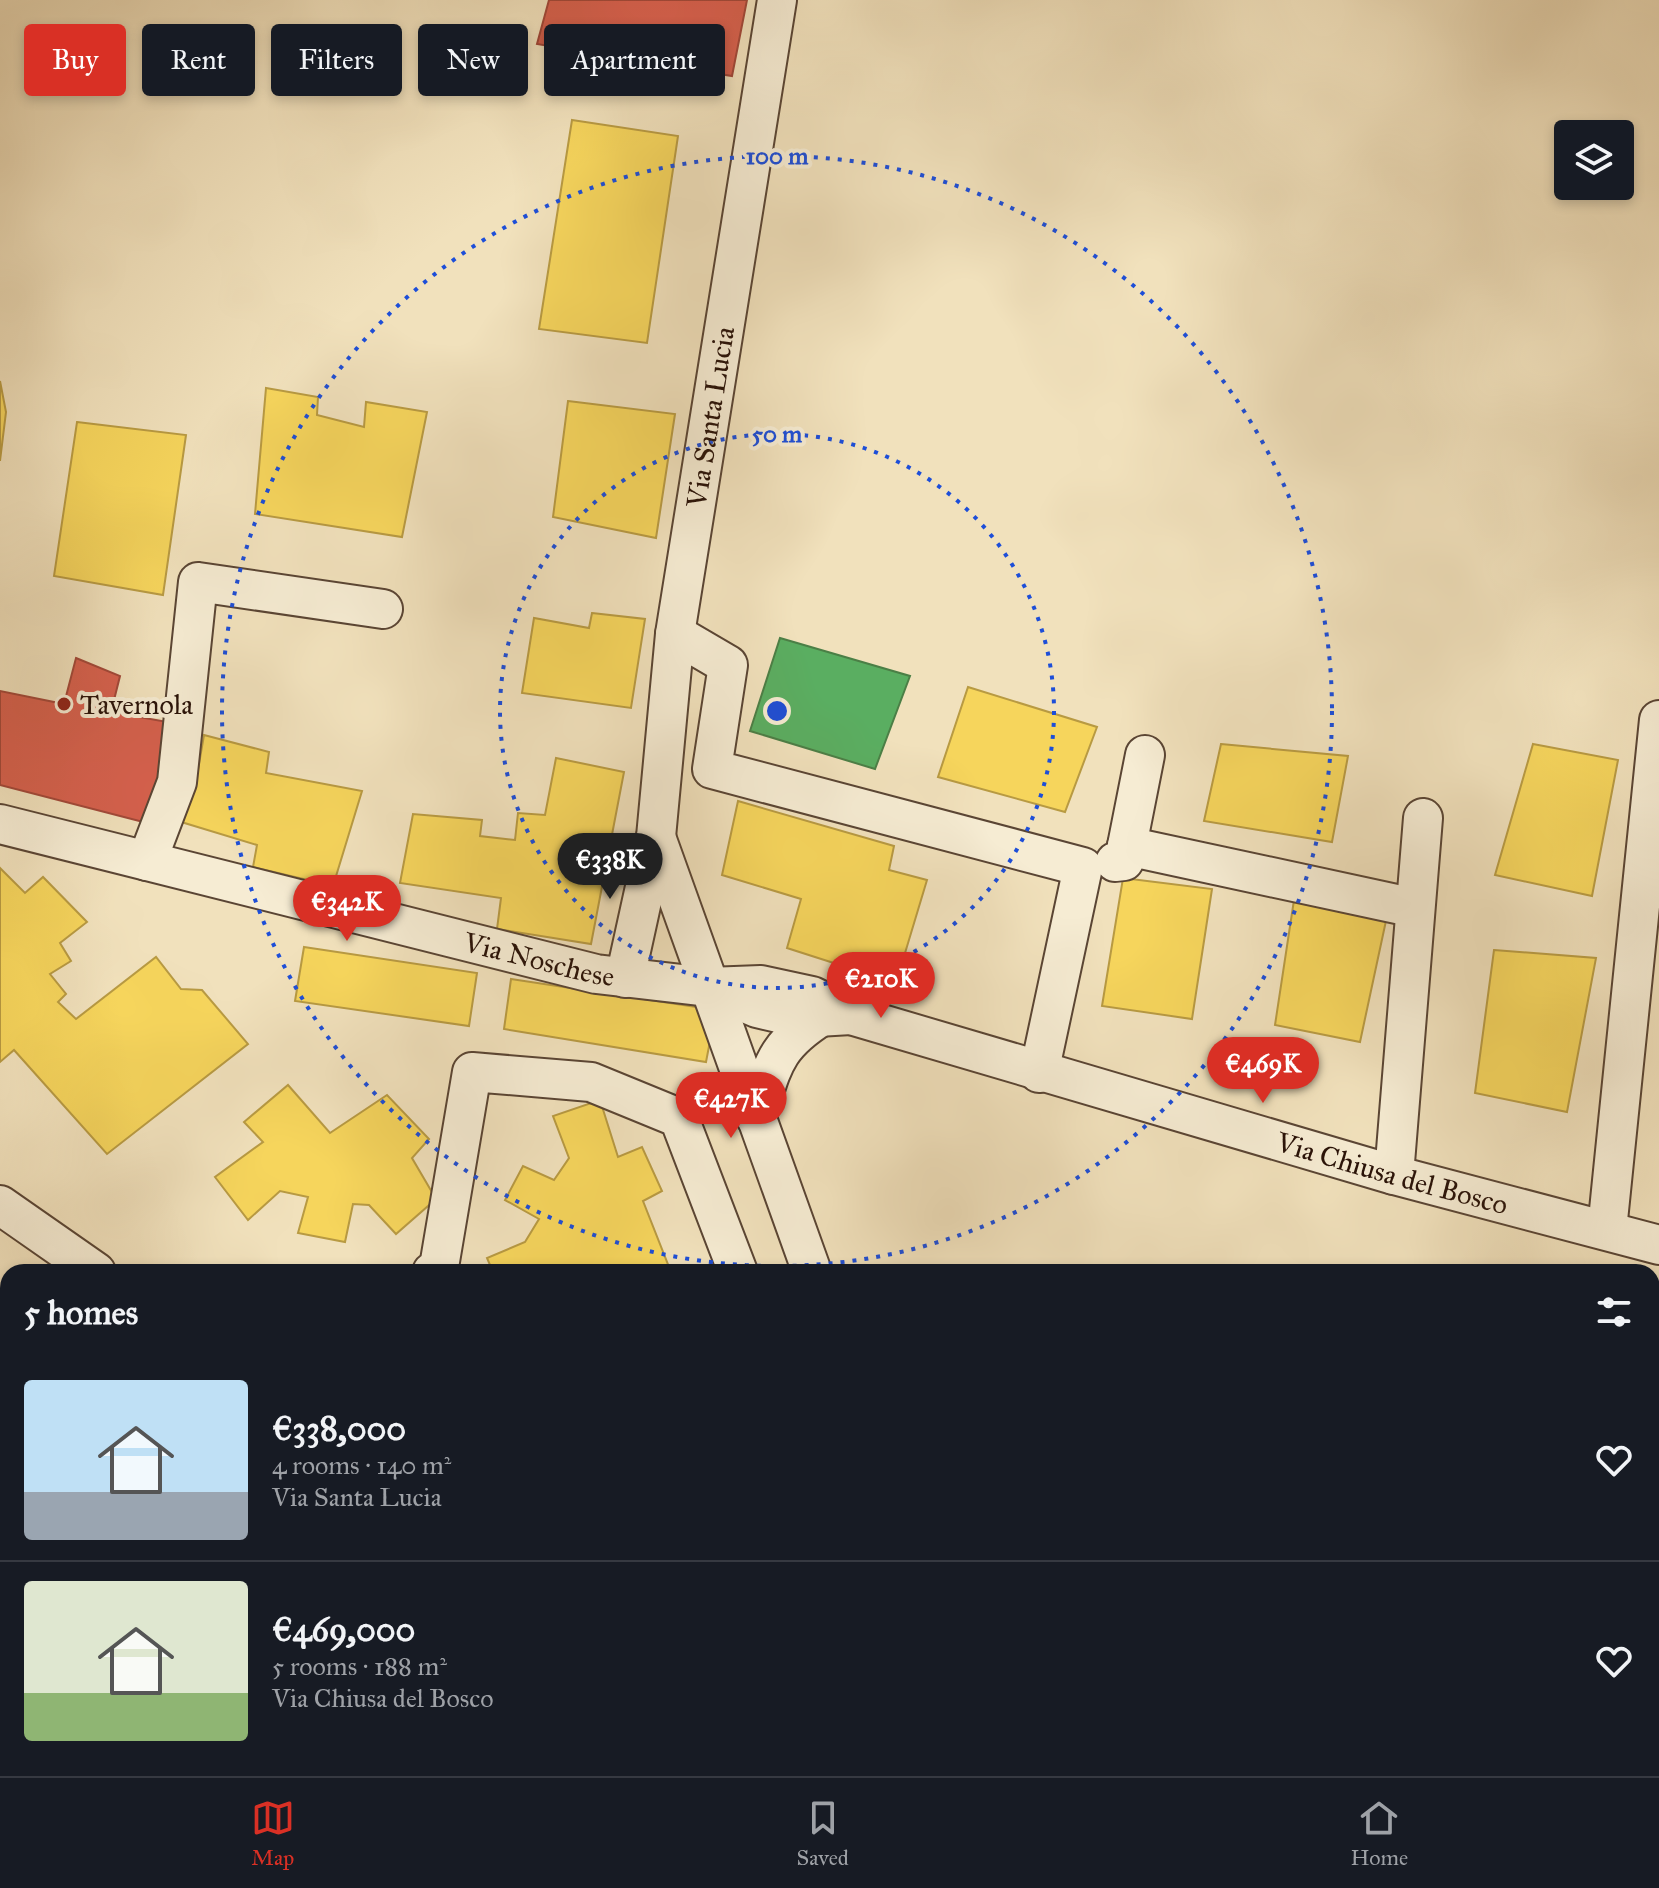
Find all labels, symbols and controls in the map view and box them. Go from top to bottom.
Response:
chip: Buy [24,24,126,96]
chip: Rent [142,24,255,96]
chip: Filters [271,24,402,96]
chip: New [418,24,528,96]
chip: Apartment [544,24,725,96]
map controls [1554,120,1634,200]
button: layers [1554,120,1634,200]
text: 100 m [746,141,809,171]
street label: Via Santa Lucia [678,324,742,511]
text: 50 m [752,419,803,449]
place label: Tavernola [80,687,193,722]
marker: Tavernola [55,695,73,713]
centre of rings [763,697,791,725]
pin: €338K [554,833,666,901]
text: €338K [576,843,644,875]
pin: €342K [291,875,403,943]
text: €342K [311,885,383,917]
street label: Via Noschese [459,924,616,994]
pin: €210K [825,952,937,1020]
text: €210K [845,962,917,994]
pin: €469K [1207,1037,1319,1105]
text: €469K [1225,1047,1301,1079]
pin: €427K [675,1072,787,1140]
text: €427K [694,1082,768,1114]
street label: Via Chiusa del Bosco [1271,1124,1512,1222]
icon: filters [1592,1290,1636,1334]
text: 5 homes [24,1292,138,1333]
text: €338,000 [272,1408,406,1449]
icon: home [88,1412,184,1508]
icon: heart [1592,1438,1636,1482]
text: 4 rooms · 140 m² [272,1449,451,1481]
text: Via Santa Lucia [272,1481,442,1513]
text: €469,000 [272,1609,415,1650]
icon: home [88,1613,184,1709]
icon: heart [1592,1639,1636,1683]
text: 5 rooms · 188 m² [272,1650,447,1682]
text: Via Chiusa del Bosco [272,1682,494,1714]
tab: Map [251,1796,295,1871]
tab: Saved [797,1796,849,1871]
tab: Home [1351,1796,1408,1871]

